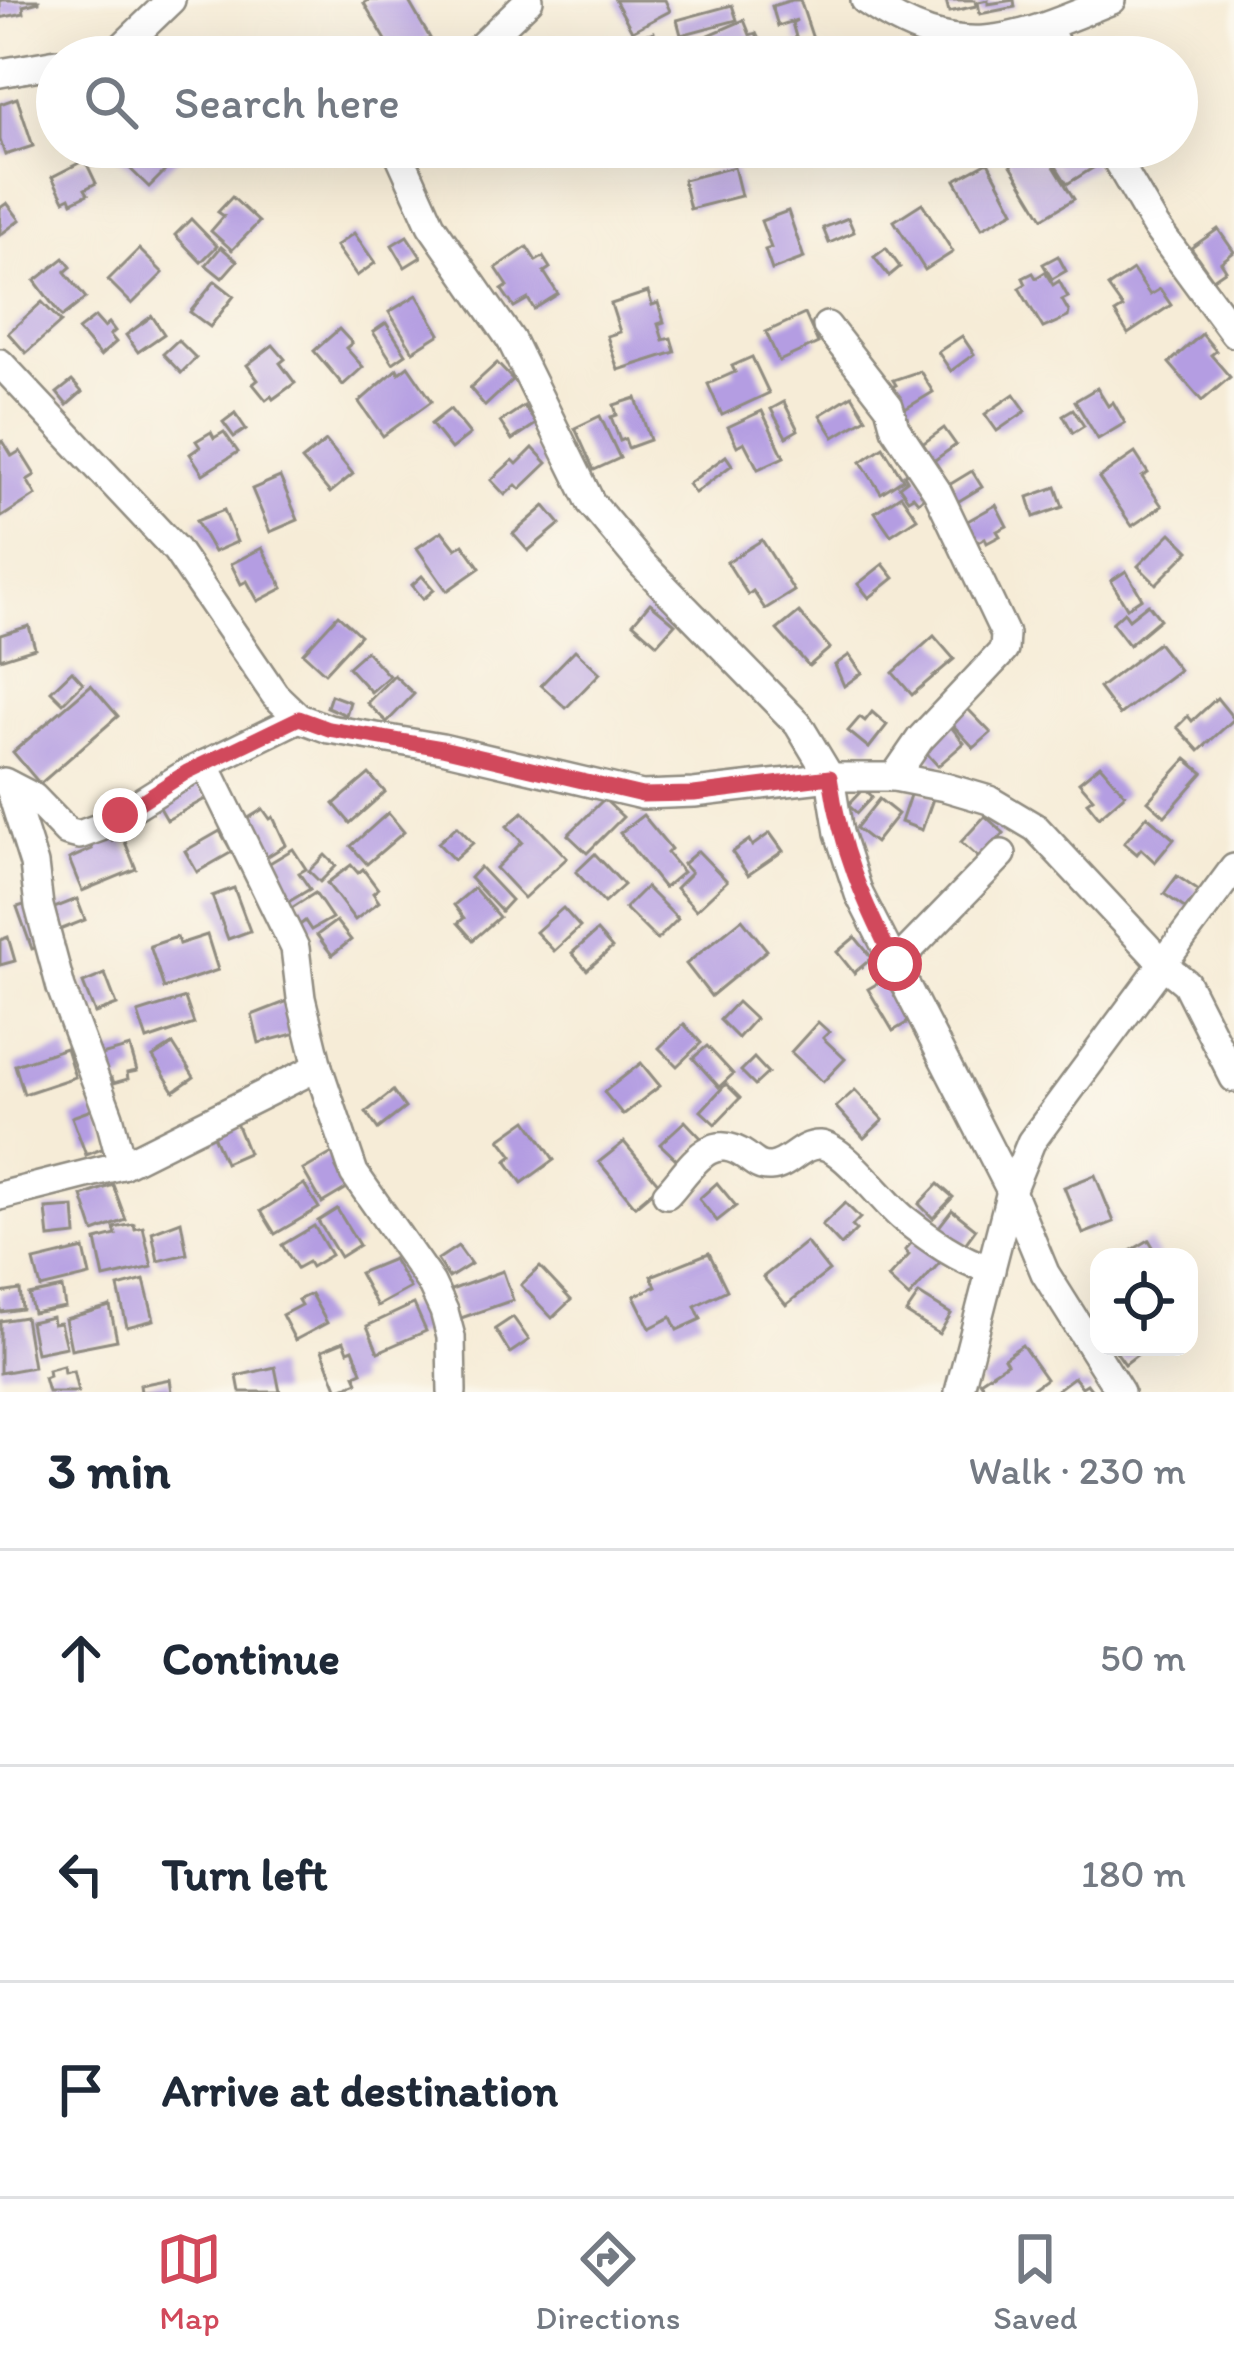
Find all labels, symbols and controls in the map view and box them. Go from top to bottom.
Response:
search box [36,36,1198,168]
icon: search [78,69,144,135]
text: Search here [174,75,400,129]
route end [93,788,147,842]
route start [868,937,922,991]
map controls [1090,1248,1198,1356]
button: locate [1090,1248,1198,1356]
text: 3 min [48,1440,170,1501]
text: Walk · 230 m [969,1447,1186,1494]
icon: ahead [48,1625,114,1691]
text: Continue [162,1631,340,1685]
text: 50 m [1100,1634,1186,1681]
icon: left [48,1841,114,1907]
text: Turn left [162,1847,328,1901]
text: 180 m [1081,1850,1186,1897]
icon: arrive [48,2057,114,2123]
text: Arrive at destination [162,2063,558,2117]
tab: Map [156,2226,222,2337]
tab: Directions [535,2226,680,2337]
tab: Saved [993,2226,1078,2337]

